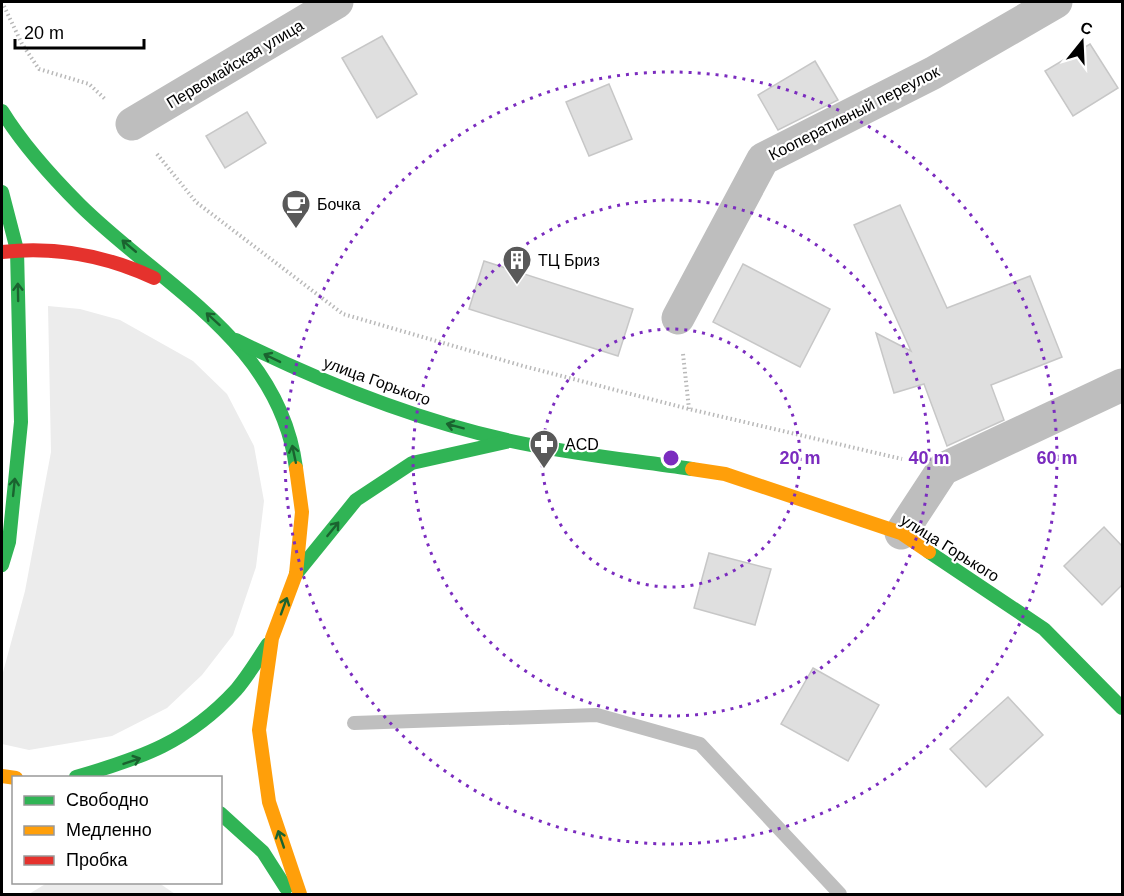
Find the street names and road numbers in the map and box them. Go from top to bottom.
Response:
street label: Первомайская улица [163,16,307,112]
street label: Кооперативный переулок [766,62,943,163]
street label: улица Горького [321,354,433,408]
street label: улица Горького [898,511,1002,585]

